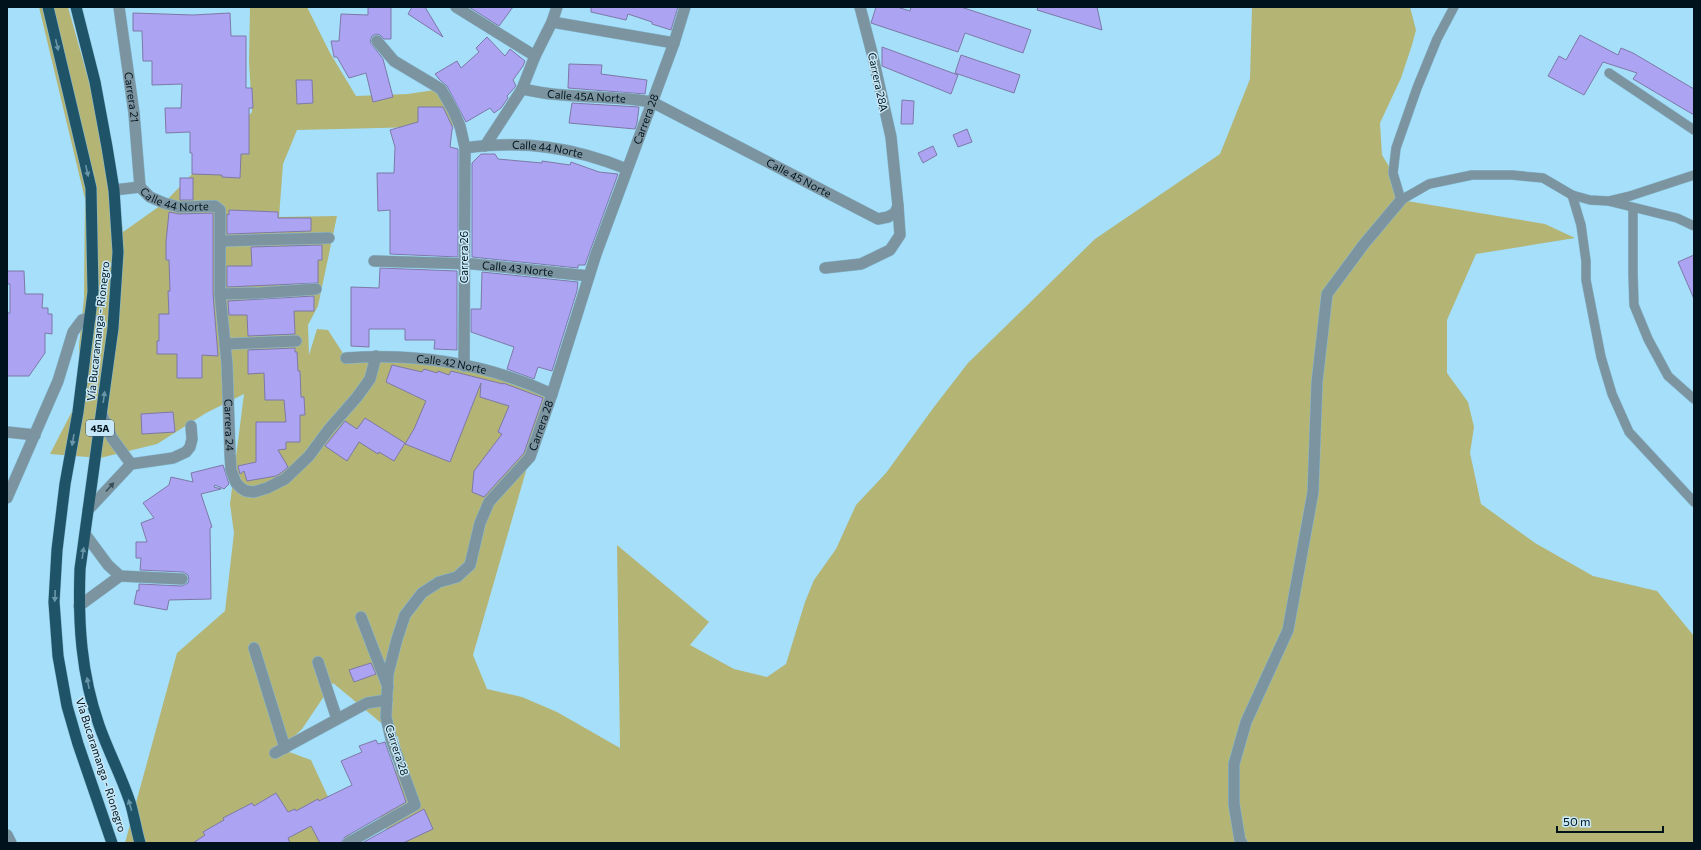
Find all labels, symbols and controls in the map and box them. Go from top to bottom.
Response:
one-way arrow [54,39,60,51]
street label: Carrera 28A [866,51,891,113]
street label: Carrera 21 [122,71,142,123]
street label: Calle 45A Norte [547,87,627,105]
street label: Carrera 28 [630,92,661,146]
street label: Calle 44 Norte [512,138,585,160]
street label: Calle 45 Norte [764,155,834,200]
one-way arrow [84,165,90,178]
street label: Calle 44 Norte [138,184,209,213]
street label: Carrera 26 [457,230,470,283]
street label: Calle 43 Norte [482,258,554,278]
street label: Vía Bucaramanga - Rionegro [84,260,111,401]
street label: Calle 42 Norte [416,351,488,376]
one-way arrow [101,391,107,403]
street label: Carrera 28 [526,398,555,452]
street label: Carrera 24 [222,399,237,452]
road number: 45A [86,420,114,436]
one-way arrow [69,433,75,446]
one-way arrow [105,483,114,492]
one-way arrow [79,547,86,559]
one-way arrow [51,590,58,602]
one-way arrow [84,676,90,689]
street label: Vía Bucaramanga - Rionegro [74,696,129,834]
street label: Carrera 28 [383,723,412,777]
one-way arrow [127,799,133,811]
scale bar [1557,808,1663,834]
text: 50 m [1563,814,1591,828]

